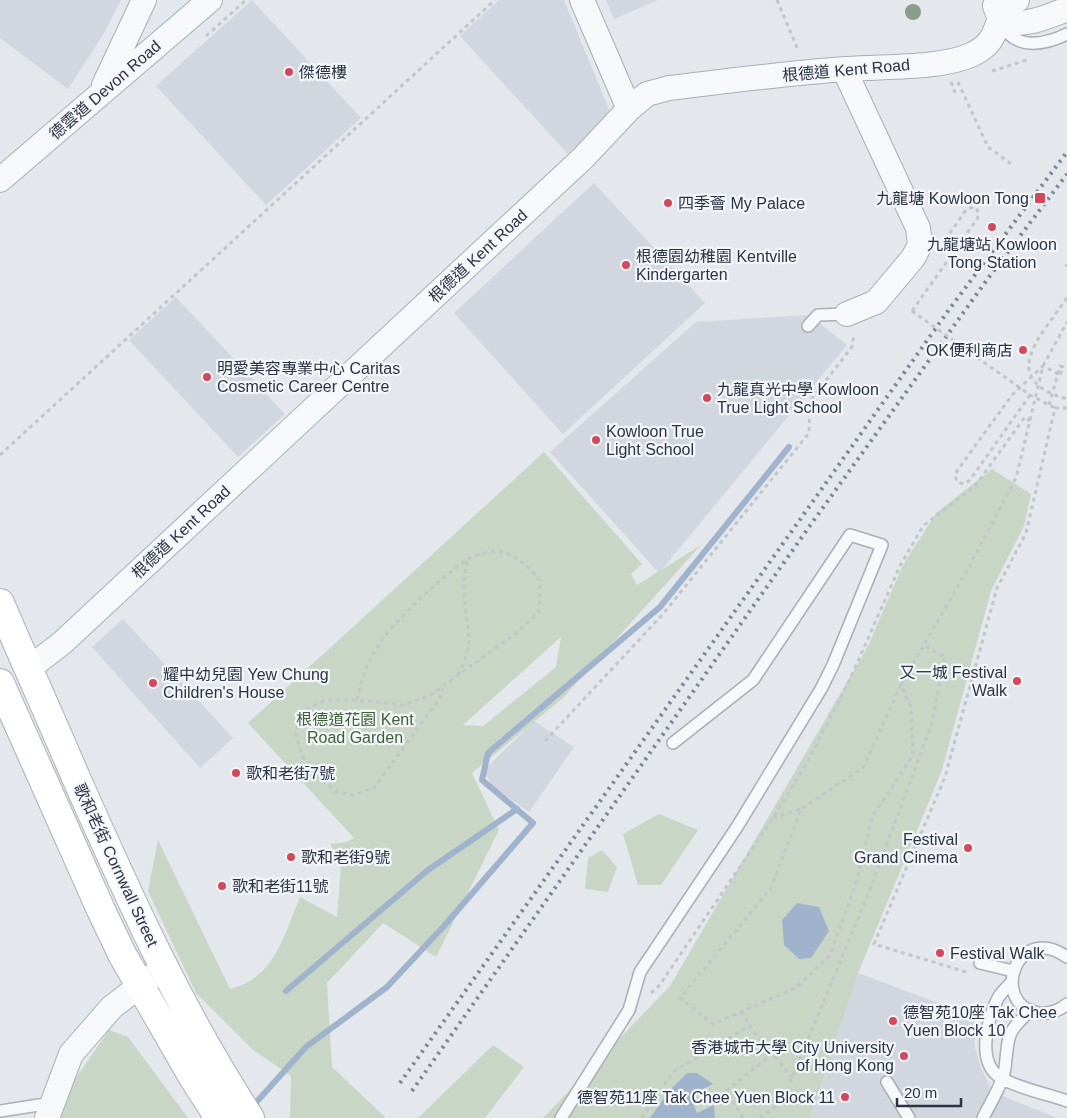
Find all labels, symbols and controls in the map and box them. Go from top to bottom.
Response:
street label: 德雲道 Devon Road [46,37,164,143]
street label: 根德道 Kent Road [781,56,911,84]
place label: 傑德樓 [299,64,347,81]
marker: 傑德樓 [283,66,295,78]
place label: 九龍塘 Kowloon Tong [876,190,1029,207]
marker: 九龍塘 Kowloon Tong [1033,191,1047,205]
place label: 四季薈 My Palace [678,195,805,212]
marker: 四季薈 My Palace [662,197,674,209]
street label: 根德道 Kent Road [425,206,531,306]
marker: 九龍塘站 Kowloon Tong Station [986,221,998,233]
place label: 九龍塘站 Kowloon Tong Station [927,236,1057,271]
place label: 根德園幼稚園 Kentville Kindergarten [636,248,797,283]
marker: 根德園幼稚園 Kentville Kindergarten [620,259,632,271]
place label: OK便利商店 [926,342,1013,359]
marker: OK便利商店 [1017,344,1029,356]
place label: 明愛美容專業中心 Caritas Cosmetic Career Centre [217,360,400,395]
marker: 明愛美容專業中心 Caritas Cosmetic Career Centre [201,371,213,383]
place label: 九龍真光中學 Kowloon True Light School [717,381,879,416]
marker: 九龍真光中學 Kowloon True Light School [701,392,713,404]
place label: Kowloon True Light School [606,423,704,458]
marker: Kowloon True Light School [590,434,602,446]
street label: 根德道 Kent Road [128,482,234,582]
place label: 又一城 Festival Walk [899,664,1008,699]
place label: 耀中幼兒園 Yew Chung Children's House [163,666,329,701]
marker: 又一城 Festival Walk [1011,675,1023,687]
marker: 耀中幼兒園 Yew Chung Children's House [147,677,159,689]
park label: 根德道花園 Kent Road Garden [296,711,414,746]
place label: 歌和老街7號 [246,765,335,782]
marker: 歌和老街7號 [230,767,242,779]
street label: 歌和老街 Cornwall Street [71,781,162,950]
place label: Festival Grand Cinema [854,831,958,866]
marker: Festival Grand Cinema [962,842,974,854]
place label: 歌和老街9號 [301,849,390,866]
marker: 歌和老街9號 [285,851,297,863]
place label: 歌和老街11號 [232,878,329,895]
marker: 歌和老街11號 [216,880,228,892]
place label: Festival Walk [950,945,1046,962]
marker: Festival Walk [934,947,946,959]
place label: 德智苑10座 Tak Chee Yuen Block 10 [903,1004,1057,1039]
marker: 德智苑10座 Tak Chee Yuen Block 10 [887,1015,899,1027]
place label: 香港城市大學 City University of Hong Kong [691,1039,894,1074]
marker: 香港城市大學 City University of Hong Kong [898,1050,910,1062]
scale bar [897,1076,961,1108]
text: 20 m [904,1084,937,1101]
place label: 德智苑11座 Tak Chee Yuen Block 11 [577,1089,835,1106]
marker: 德智苑11座 Tak Chee Yuen Block 11 [839,1091,851,1103]

